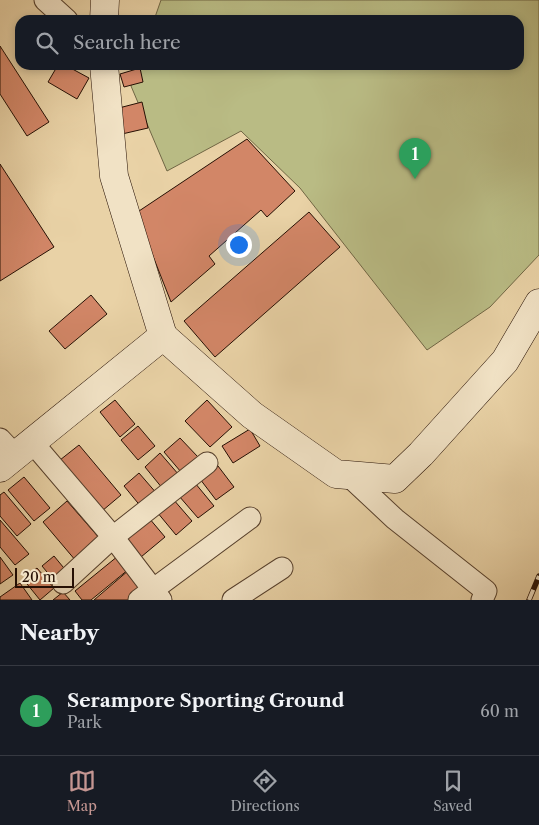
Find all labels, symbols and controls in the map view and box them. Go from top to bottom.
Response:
search box [15,15,524,70]
icon: search [33,29,61,57]
text: Search here [73,31,181,54]
pin: 1 [399,138,431,179]
your location [226,232,252,258]
scale bar [15,565,74,588]
text: 20 m [22,568,56,586]
text: Nearby [20,620,99,645]
text: Serampore Sporting Ground [67,689,344,712]
text: 1 [32,701,40,721]
text: 60 m [480,701,519,721]
text: Park [67,712,102,732]
tab: Map [67,767,97,815]
tab: Directions [230,767,300,815]
tab: Saved [433,767,472,815]

